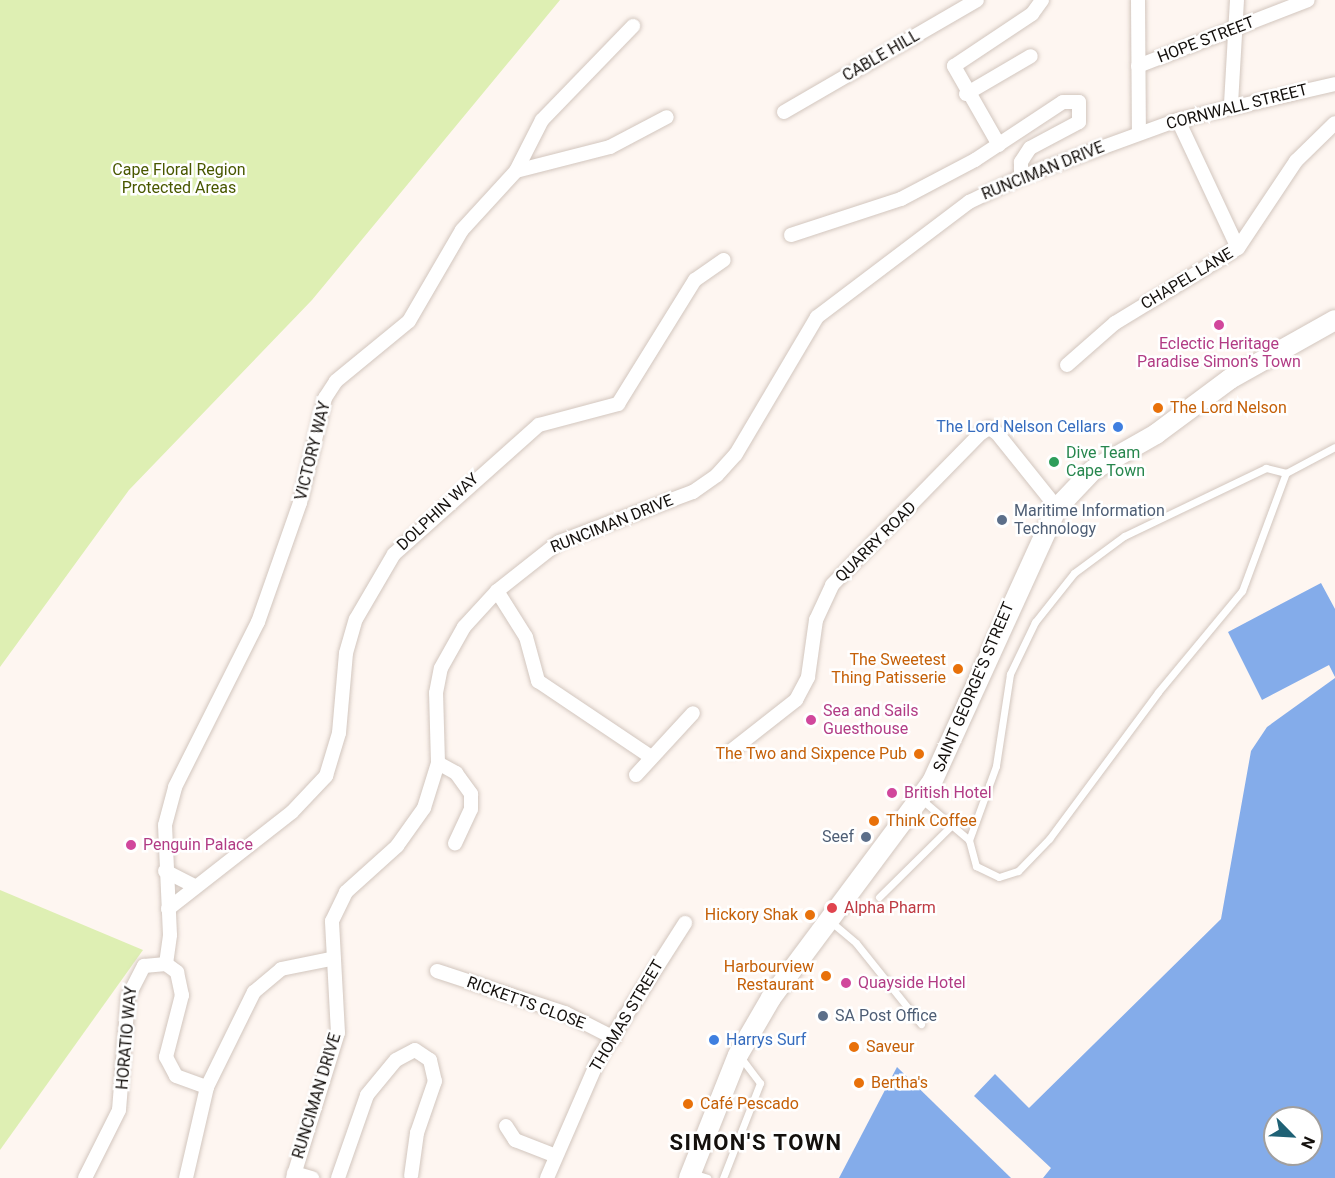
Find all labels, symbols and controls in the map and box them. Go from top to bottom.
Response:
street label: HOPE STREET [1155,13,1257,67]
street label: CABLE HILL [839,26,923,86]
street label: CORNWALL STREET [1164,80,1310,134]
street label: RUNCIMAN DRIVE [979,138,1107,204]
park label: Cape Floral Region Protected Areas [112,160,246,198]
street label: CHAPEL LANE [1138,244,1236,314]
marker: Eclectic Heritage Paradise Simon’s Town [1212,318,1226,332]
place label: Eclectic Heritage Paradise Simon’s Town [1137,334,1301,372]
place label: The Lord Nelson [1170,398,1287,418]
street label: VICTORY WAY [291,400,335,502]
marker: The Lord Nelson [1151,401,1165,415]
place label: The Lord Nelson Cellars [936,417,1106,437]
marker: The Lord Nelson Cellars [1111,420,1125,434]
place label: Dive Team Cape Town [1066,443,1145,481]
marker: Dive Team Cape Town [1047,455,1061,469]
street label: DOLPHIN WAY [393,469,483,555]
street label: RUNCIMAN DRIVE [548,491,676,557]
street label: QUARRY ROAD [832,498,920,586]
place label: Maritime Information Technology [1014,501,1165,539]
marker: Maritime Information Technology [995,513,1009,527]
street label: SAINT GEORGE'S STREET [929,599,1019,775]
place label: The Sweetest Thing Patisserie [831,650,946,688]
marker: The Sweetest Thing Patisserie [951,662,965,676]
place label: Sea and Sails Guesthouse [823,701,918,739]
marker: Sea and Sails Guesthouse [804,713,818,727]
place label: The Two and Sixpence Pub [715,744,907,764]
marker: The Two and Sixpence Pub [912,747,926,761]
place label: British Hotel [904,783,992,803]
marker: British Hotel [885,786,899,800]
place label: Think Coffee [886,811,977,831]
marker: Think Coffee [867,814,881,828]
place label: Seef [822,827,854,847]
marker: Seef [859,830,873,844]
place label: Penguin Palace [143,835,253,855]
marker: Penguin Palace [124,838,138,852]
place label: Alpha Pharm [844,898,936,918]
marker: Alpha Pharm [825,901,839,915]
place label: Hickory Shak [705,905,798,925]
marker: Hickory Shak [803,908,817,922]
street label: THOMAS STREET [586,957,668,1075]
place label: Harbourview Restaurant [724,957,814,995]
marker: Harbourview Restaurant [819,969,833,983]
street label: RICKETTS CLOSE [464,973,588,1033]
place label: Quayside Hotel [858,973,966,993]
marker: Quayside Hotel [839,976,853,990]
street label: HORATIO WAY [113,985,141,1091]
place label: SA Post Office [835,1006,937,1026]
marker: SA Post Office [816,1009,830,1023]
place label: Harrys Surf [726,1030,806,1050]
street label: RUNCIMAN DRIVE [289,1031,345,1161]
marker: Harrys Surf [707,1033,721,1047]
place label: Saveur [866,1037,914,1057]
marker: Saveur [847,1040,861,1054]
place label: Bertha's [871,1073,928,1093]
marker: Bertha's [852,1076,866,1090]
place label: Café Pescado [700,1094,799,1114]
marker: Café Pescado [681,1097,695,1111]
north arrow [1263,1106,1323,1166]
district label: SIMON'S TOWN [669,1130,843,1156]
text: N [1297,1134,1319,1152]

